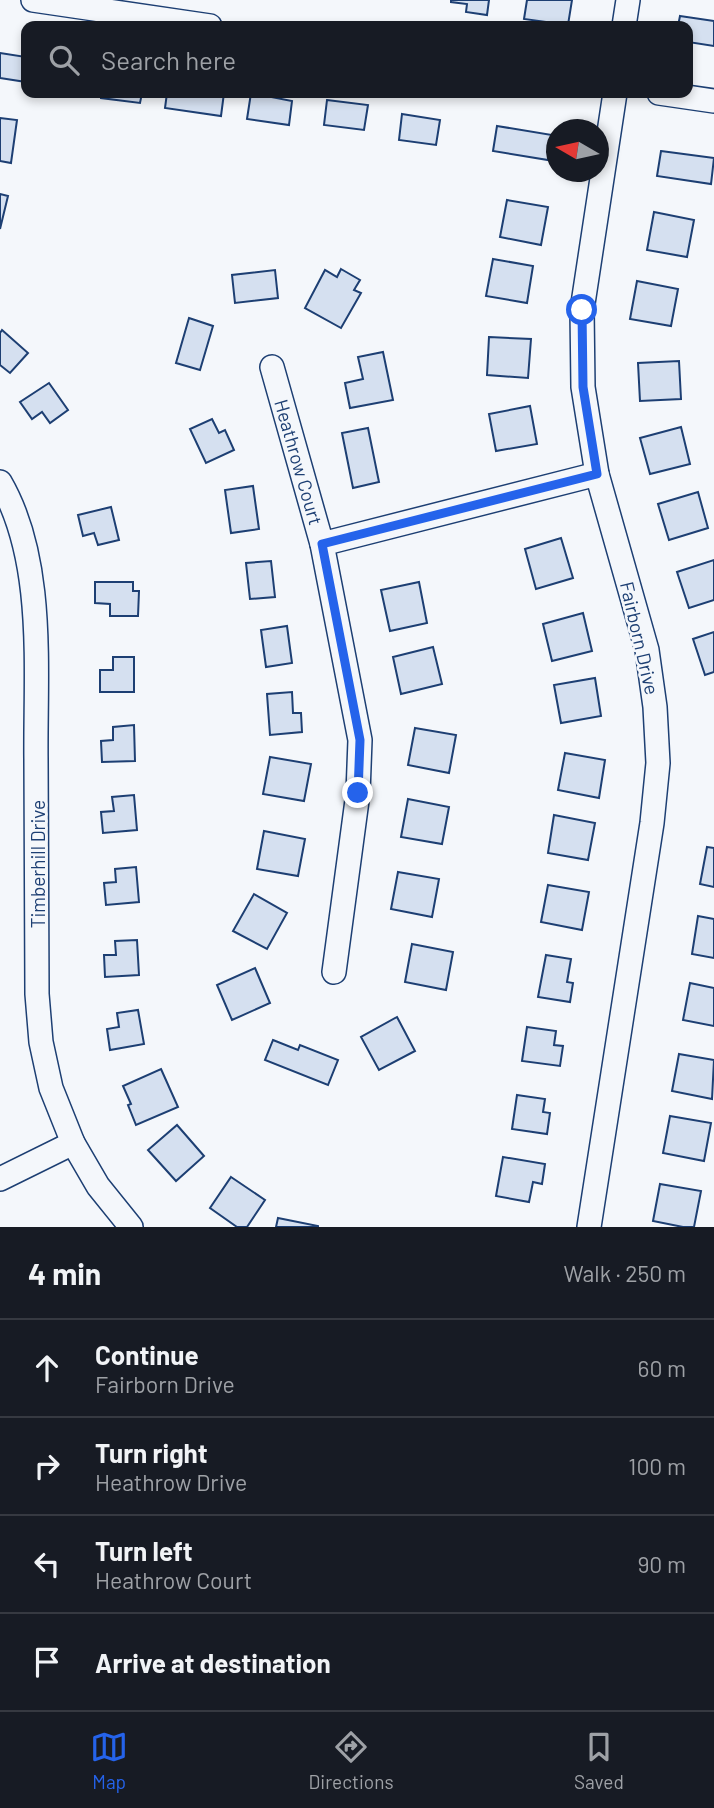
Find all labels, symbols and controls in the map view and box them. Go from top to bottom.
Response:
search box [21,21,693,98]
icon: search [45,41,83,79]
text: Search here [101,44,236,75]
north arrow [546,119,609,182]
route start [566,294,597,325]
street label: Heathrow Court [270,396,328,528]
street label: Fairborn Drive [616,579,664,697]
route end [342,777,373,808]
street label: Timberhill Drive [26,800,49,928]
text: 4 min [28,1255,101,1291]
text: Walk · 250 m [564,1259,686,1287]
text: Continue [95,1339,199,1370]
icon: ahead [28,1349,66,1387]
text: 60 m [638,1354,686,1382]
text: Fairborn Drive [95,1370,235,1398]
text: Turn right [95,1437,208,1468]
icon: right [28,1447,66,1485]
text: 100 m [628,1452,686,1480]
text: Heathrow Drive [95,1468,247,1496]
text: Turn left [95,1535,193,1566]
icon: left [28,1545,66,1583]
text: 90 m [637,1550,686,1578]
text: Heathrow Court [95,1566,252,1594]
icon: arrive [28,1643,66,1681]
text: Arrive at destination [95,1647,331,1678]
tab: Map [90,1728,128,1793]
tab: Directions [309,1728,394,1793]
tab: Saved [574,1728,624,1793]

